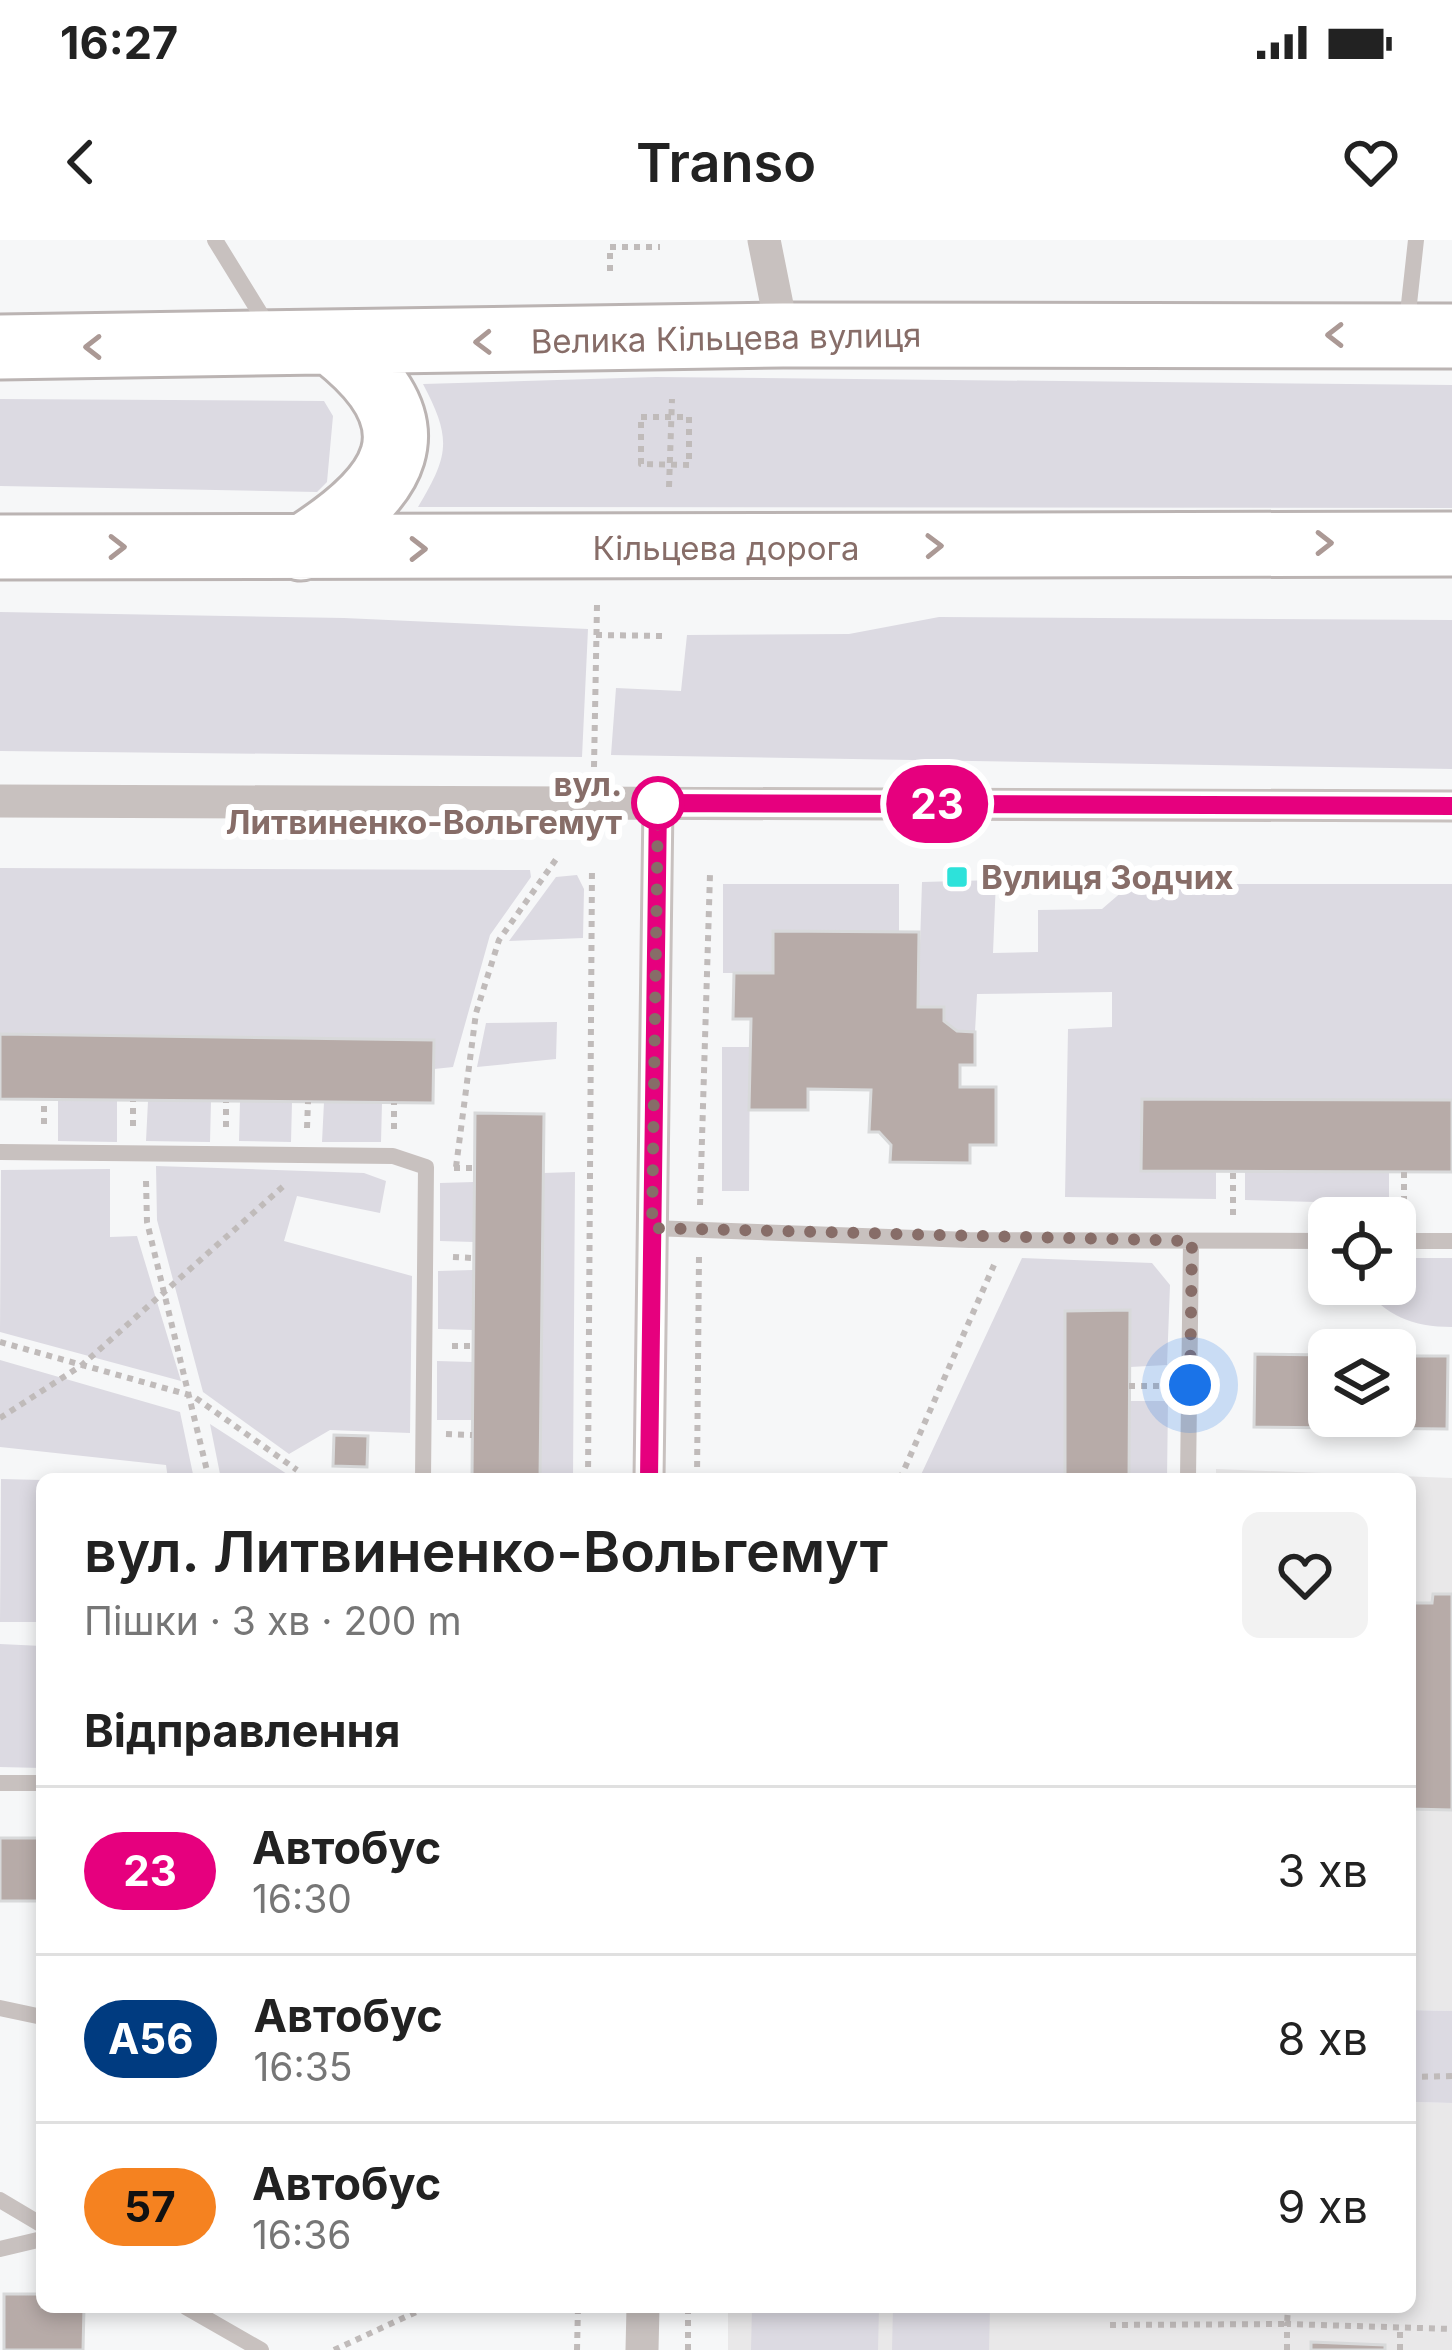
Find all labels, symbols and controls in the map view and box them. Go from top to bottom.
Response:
text: 16:27 [60,15,178,70]
icon: back [48,129,114,195]
icon: heart [1338,129,1404,195]
text: Transo [636,130,816,195]
street label: Велика Кільцева вулиця [530,315,922,361]
one-way arrow [1325,322,1343,348]
one-way arrow [473,328,492,354]
one-way arrow [83,334,101,360]
street label: Кільцева дорога [593,528,859,568]
one-way arrow [1316,530,1334,556]
one-way arrow [108,534,127,560]
one-way arrow [925,534,944,560]
one-way arrow [410,536,428,562]
place label: вул. Литвиненко-Вольгемут [226,764,622,842]
line badge: 23 [883,765,991,843]
marker: вул. Литвиненко-Вольгемут [633,778,683,828]
text: 23 [910,778,964,829]
place label: Вулиця Зодчих [981,857,1233,897]
marker: Вулиця Зодчих [944,864,970,890]
map controls [1308,1197,1416,1437]
button: locate [1308,1197,1416,1305]
button: layers [1308,1329,1416,1437]
your location [1160,1355,1220,1415]
button: heart [1242,1512,1368,1638]
text: вул. Литвиненко-Вольгемут [84,1517,888,1586]
text: Пішки · 3 хв · 200 m [84,1597,462,1644]
text: Відправлення [84,1703,401,1758]
text: Автобус [252,1820,441,1875]
text: 3 хв [1278,1843,1368,1898]
text: 23 [123,1845,177,1896]
text: 16:30 [252,1875,352,1922]
text: Автобус [253,1988,443,2043]
text: 8 хв [1278,2011,1368,2066]
text: А56 [108,2013,193,2064]
text: 16:35 [253,2043,353,2090]
text: Автобус [252,2156,441,2211]
text: 9 хв [1277,2179,1368,2234]
text: 57 [124,2181,176,2232]
text: 16:36 [252,2211,352,2258]

